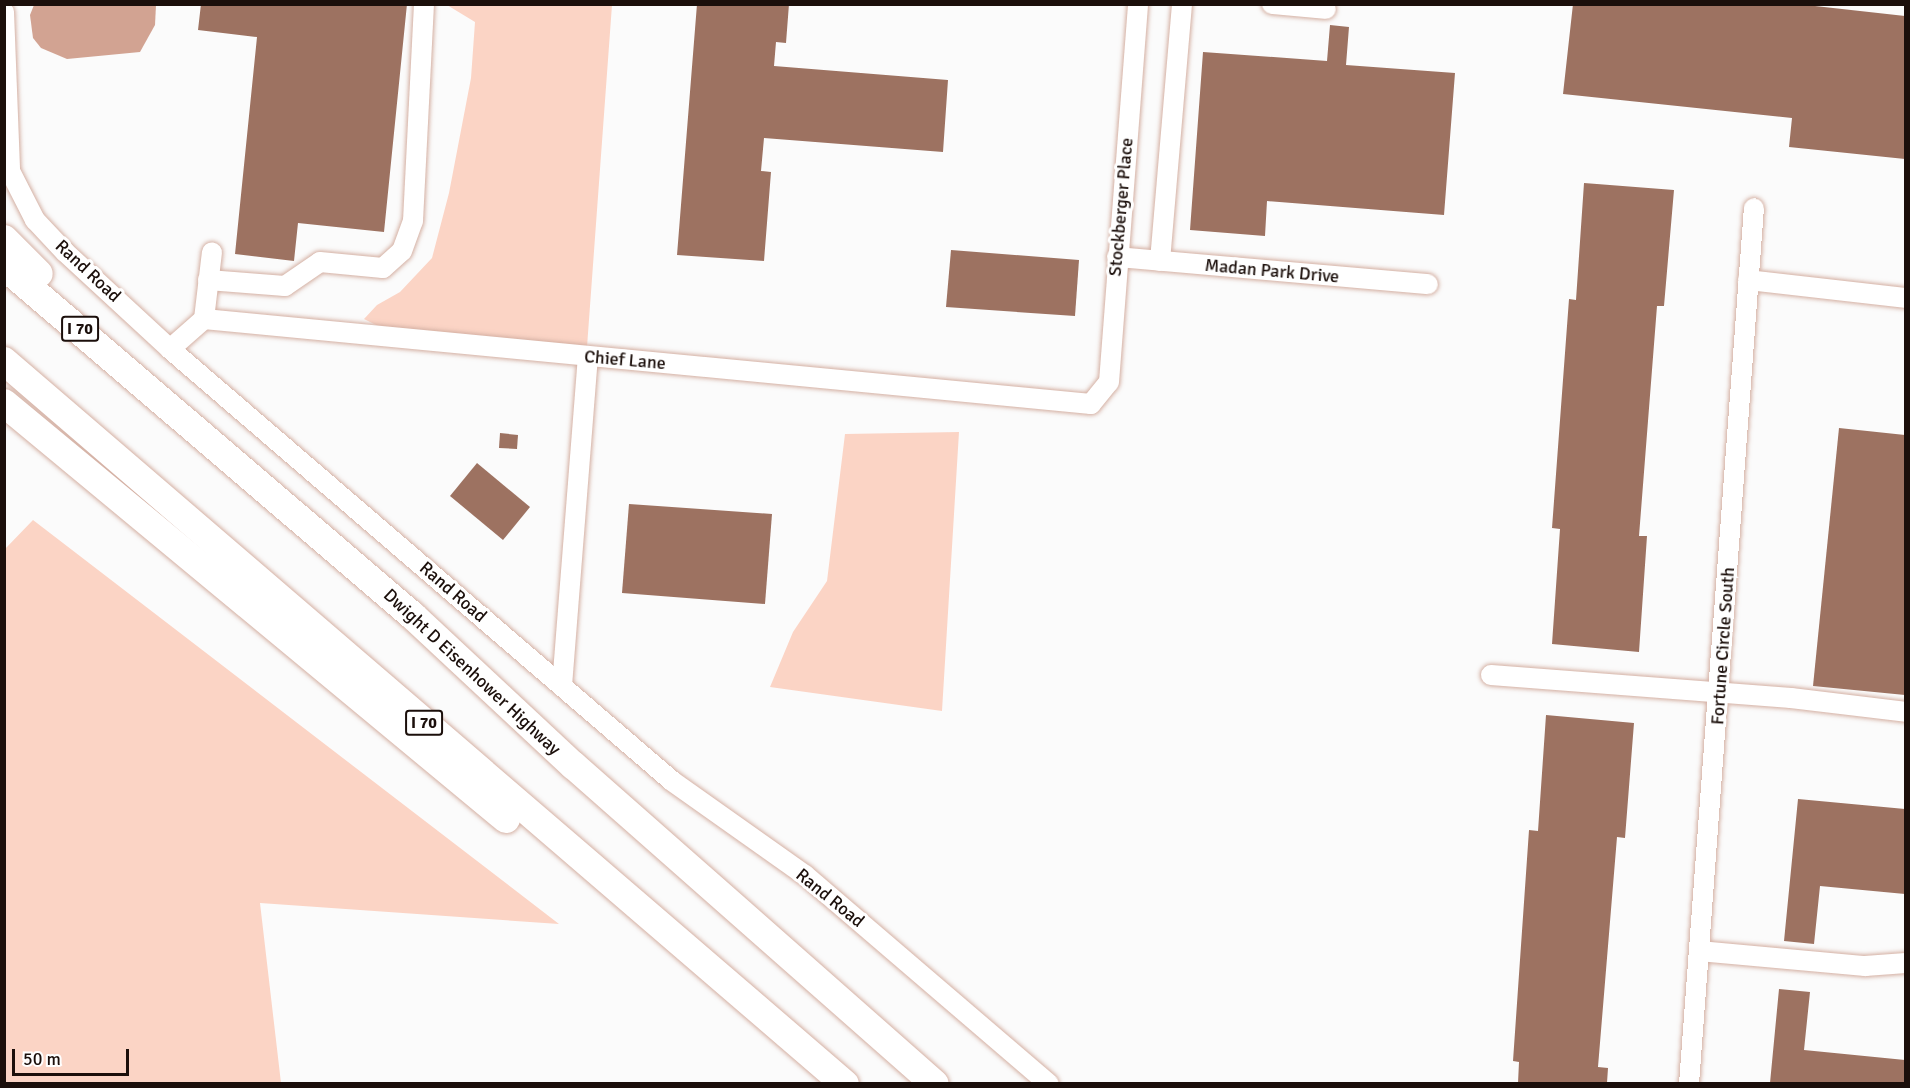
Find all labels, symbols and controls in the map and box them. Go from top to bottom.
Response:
street label: Stockberger Place [1104,137,1138,277]
street label: Rand Road [51,235,125,307]
street label: Madan Park Drive [1204,254,1340,288]
road number: I 70 [60,316,100,342]
street label: Chief Lane [583,346,667,374]
street label: Rand Road [415,557,491,627]
street label: Fortune Circle South [1707,566,1739,726]
street label: Dwight D Eisenhower Highway [379,584,565,760]
road number: I 70 [404,710,444,736]
street label: Rand Road [791,864,869,932]
scale bar [15,1037,132,1075]
text: 50 m [23,1048,61,1070]

